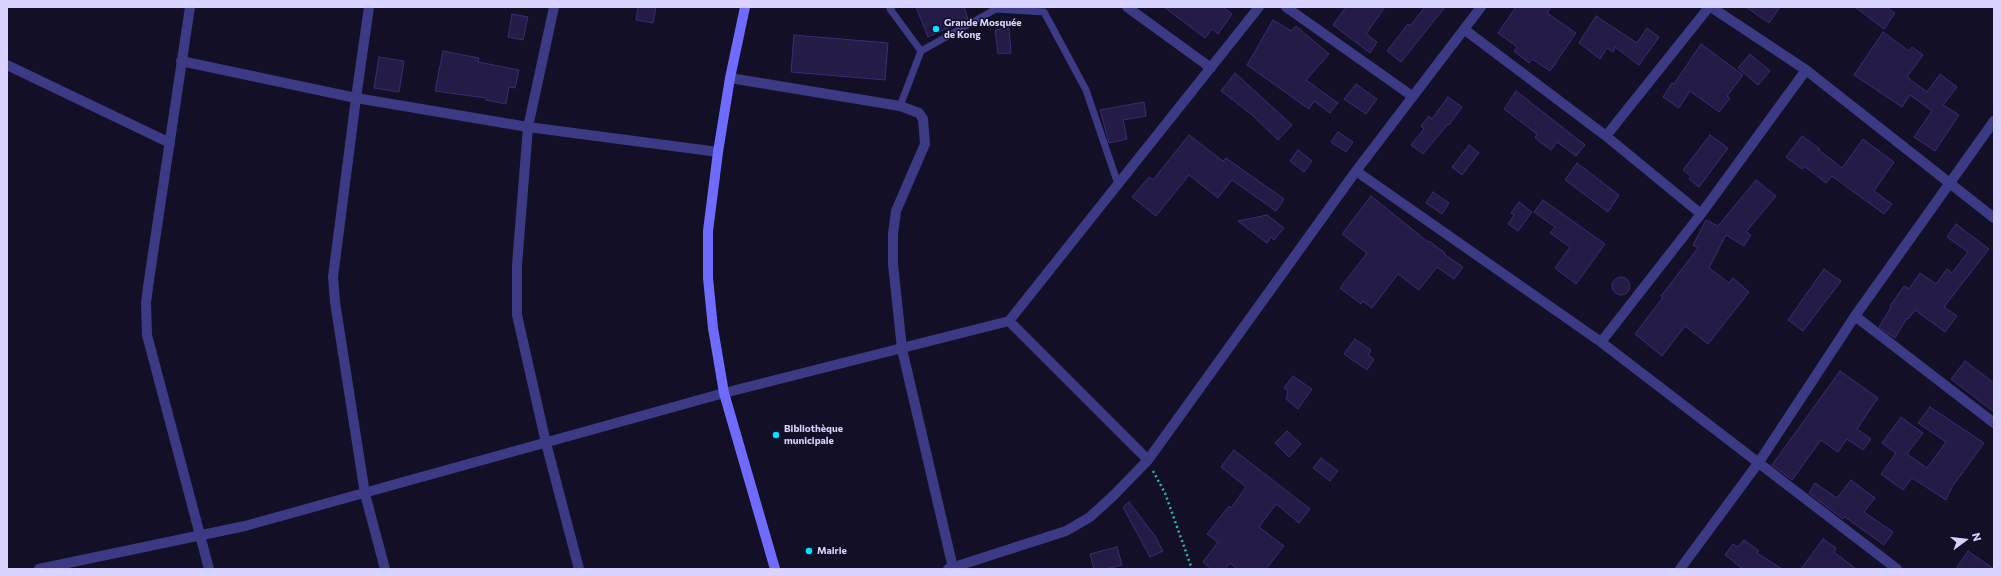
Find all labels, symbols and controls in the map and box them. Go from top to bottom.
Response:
place label: Grande Mosquée de Kong [944,17,1022,40]
marker: Grande Mosquée de Kong [931,24,941,34]
place label: Bibliothèque municipale [784,423,843,446]
marker: Bibliothèque municipale [771,430,781,440]
north arrow [1945,520,1985,560]
text: N [1970,531,1984,542]
place label: Mairie [817,545,847,557]
marker: Mairie [804,546,814,556]

